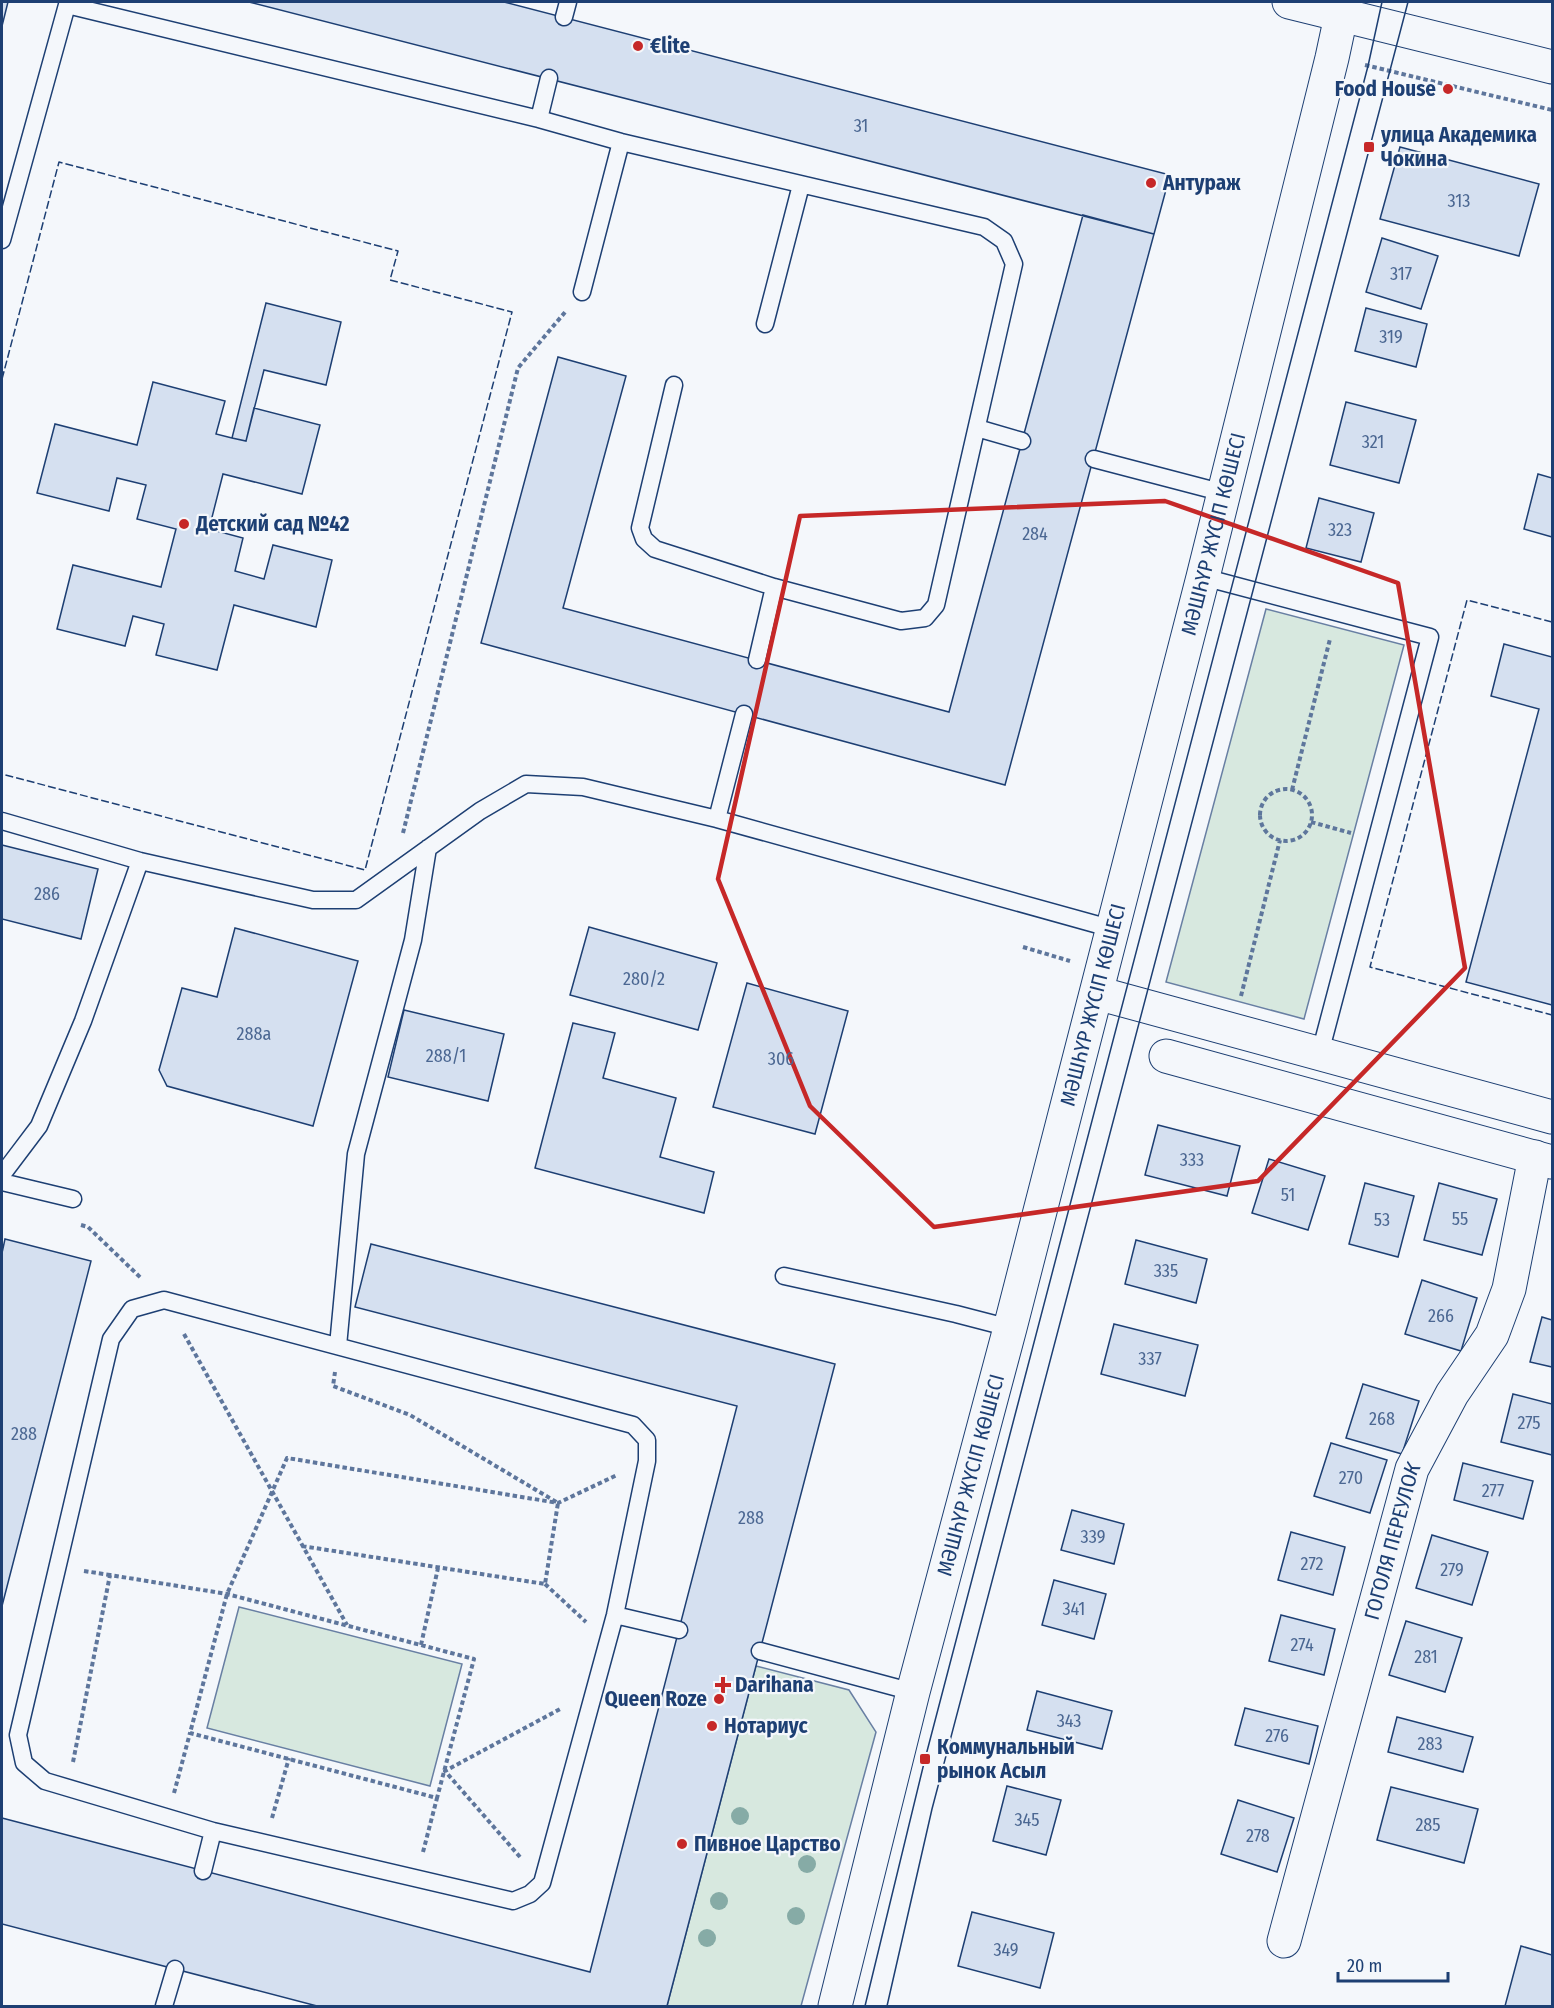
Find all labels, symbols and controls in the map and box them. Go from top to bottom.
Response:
place label: €lite [650,33,690,59]
marker: €lite [631,39,645,53]
place label: Food House [1335,76,1436,102]
marker: Food House [1441,82,1455,96]
house number: 31 [854,115,868,137]
place label: улица Академика Чокина [1380,122,1537,172]
marker: улица Академика Чокина [1362,140,1376,154]
place label: Антураж [1162,170,1241,196]
marker: Антураж [1144,176,1158,190]
house number: 313 [1448,190,1470,212]
house number: 317 [1390,263,1412,285]
house number: 319 [1379,326,1403,348]
street label: МӘШҺҮР ЖҮСІП КӨШЕСІ [1176,430,1251,638]
house number: 321 [1362,431,1384,453]
place label: Детский сад №42 [195,511,350,537]
marker: Детский сад №42 [177,517,191,531]
house number: 323 [1328,519,1352,541]
house number: 284 [1022,523,1048,545]
house number: 286 [34,883,60,905]
street label: МӘШҺҮР ЖҮСІП КӨШЕСІ [1055,901,1132,1109]
house number: 280/2 [623,968,665,990]
house number: 288а [237,1023,272,1045]
house number: 288/1 [426,1045,466,1067]
house number: 306 [768,1048,794,1070]
house number: 333 [1180,1149,1204,1171]
house number: 51 [1281,1184,1295,1206]
house number: 55 [1452,1208,1468,1230]
house number: 53 [1374,1209,1390,1231]
house number: 335 [1154,1260,1178,1282]
house number: 266 [1428,1305,1454,1327]
house number: 337 [1138,1348,1162,1370]
street label: МӘШҺҮР ЖҮСІП КӨШЕСІ [931,1371,1010,1579]
house number: 268 [1369,1408,1395,1430]
house number: 275 [1517,1412,1541,1434]
house number: 288 [11,1423,37,1445]
street label: ГОГОЛЯ ПЕРЕУЛОК [1359,1457,1427,1623]
house number: 270 [1339,1467,1363,1489]
house number: 277 [1482,1480,1504,1502]
house number: 288 [738,1507,764,1529]
house number: 339 [1081,1526,1105,1548]
house number: 272 [1301,1553,1323,1575]
house number: 279 [1440,1559,1464,1581]
house number: 341 [1063,1598,1085,1620]
house number: 274 [1290,1634,1314,1656]
house number: 281 [1414,1646,1438,1668]
place label: Darihana [735,1672,814,1698]
marker: Darihana [716,1678,730,1692]
place label: Queen Roze [604,1686,707,1712]
marker: Queen Roze [712,1692,726,1706]
house number: 343 [1057,1710,1081,1732]
place label: Нотариус [724,1713,809,1739]
marker: Нотариус [705,1719,719,1733]
house number: 276 [1265,1725,1289,1747]
house number: 283 [1417,1733,1443,1755]
place label: Коммунальный рынок Асыл [937,1734,1075,1784]
marker: Коммунальный рынок Асыл [918,1752,932,1766]
house number: 345 [1015,1809,1039,1831]
house number: 285 [1415,1814,1441,1836]
house number: 278 [1246,1825,1270,1847]
place label: Пивное Царство [694,1831,841,1857]
marker: Пивное Царство [675,1837,689,1851]
house number: 349 [993,1939,1019,1961]
scale bar [1338,1945,1448,1983]
text: 20 m [1347,1955,1382,1977]

